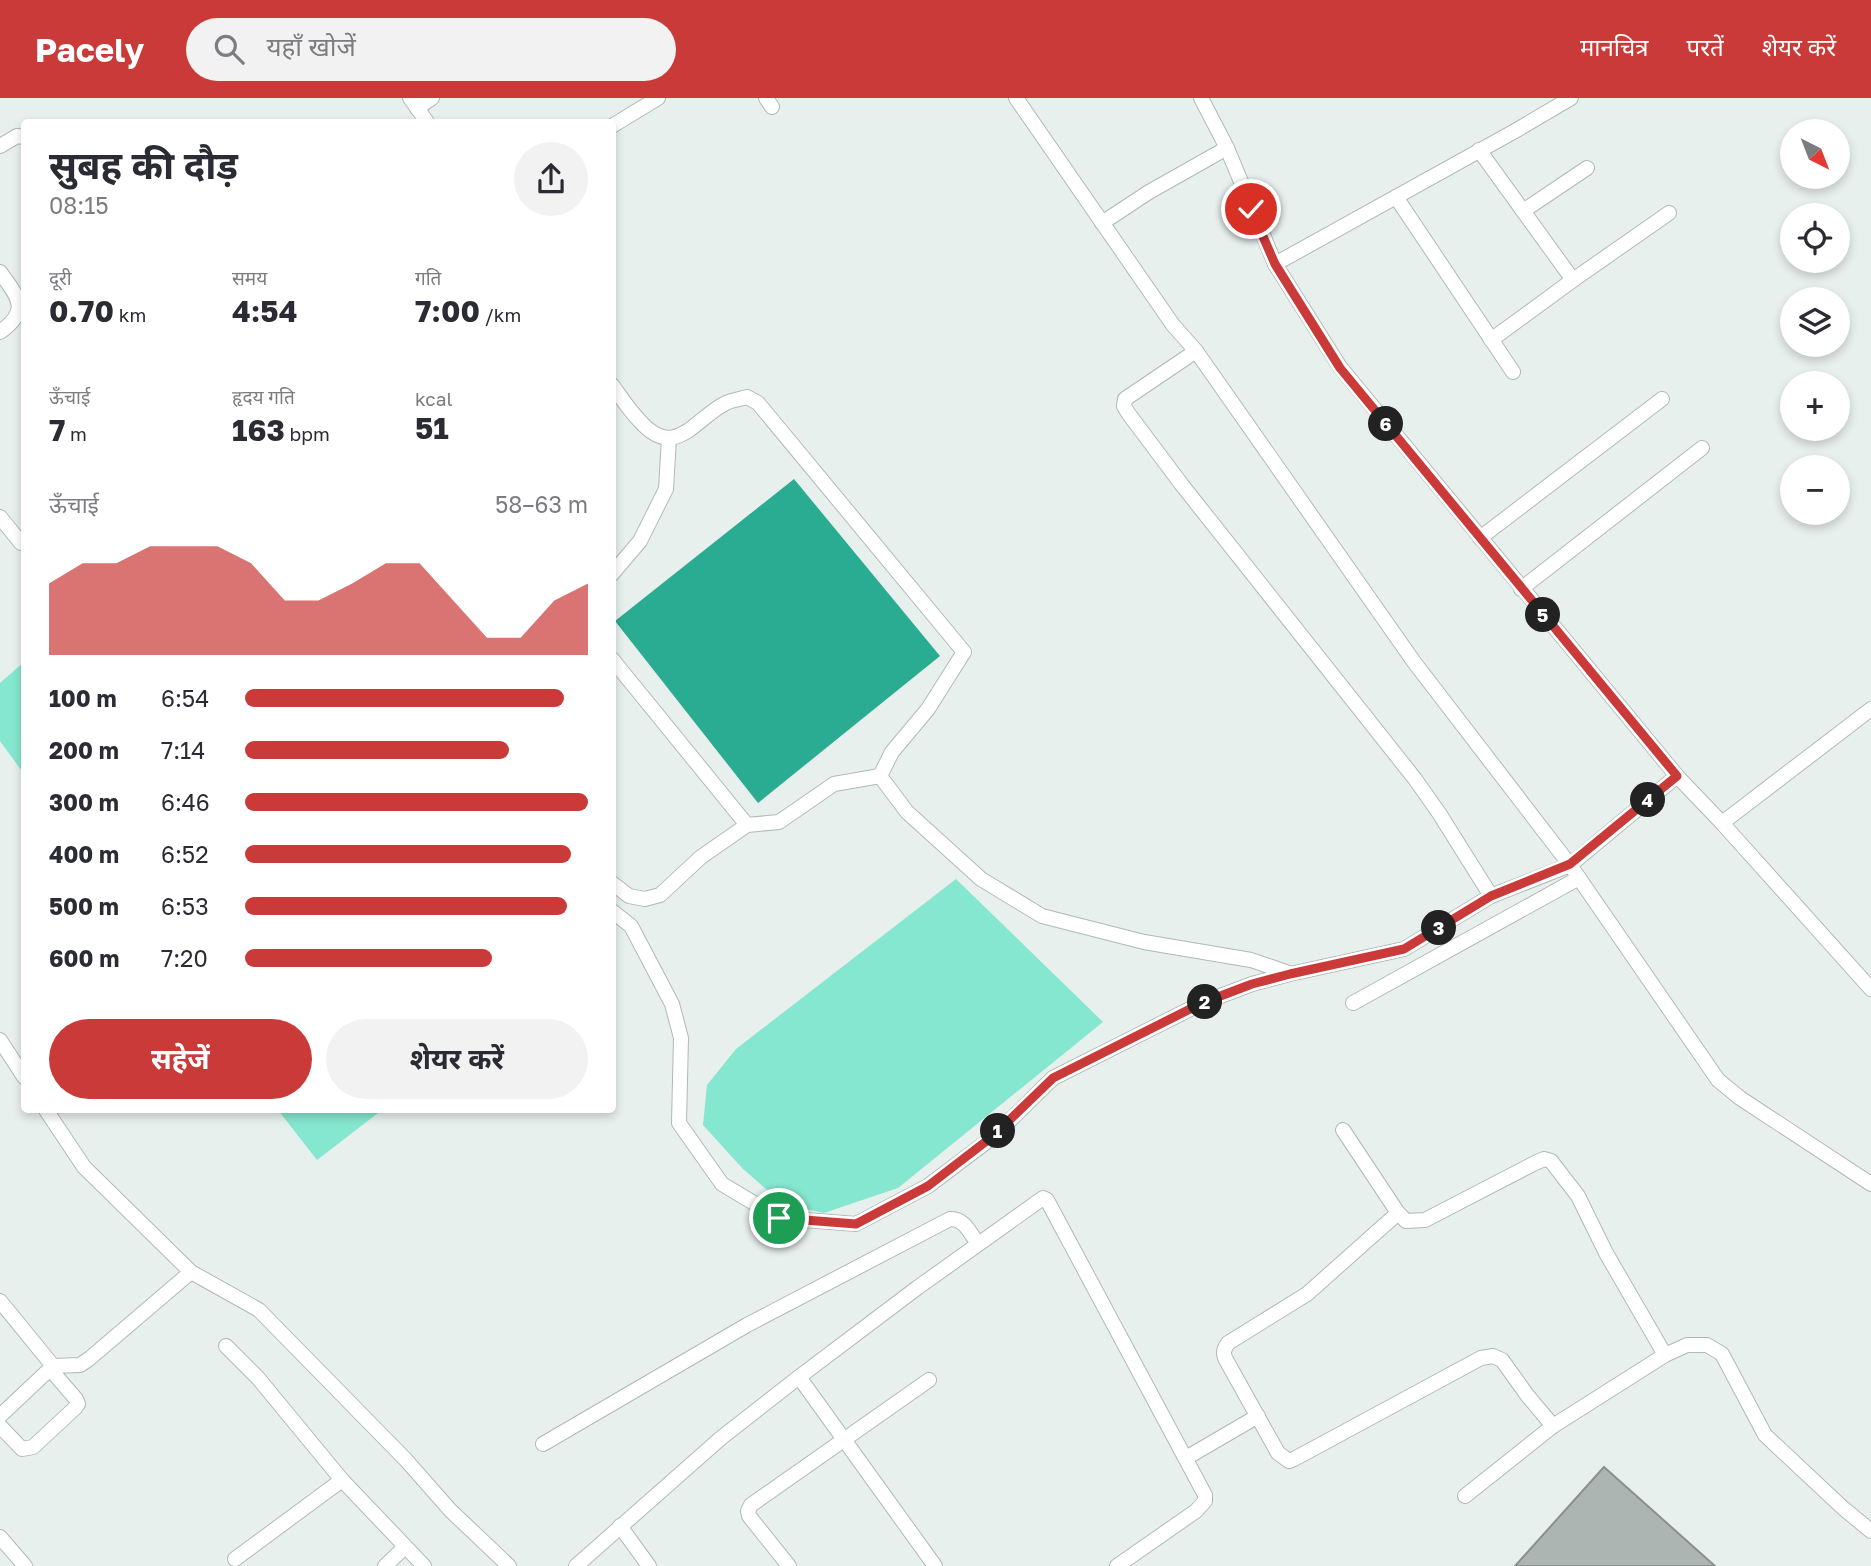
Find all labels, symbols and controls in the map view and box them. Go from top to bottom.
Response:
search box [186,18,676,81]
text: Pacely [35,30,144,69]
icon: search [210,30,248,68]
text: यहाँ खोजें [266,31,356,62]
text: मानचित्र [1580,32,1649,61]
text: परतें [1687,32,1724,61]
text: शेयर करें [1762,32,1836,61]
north arrow [1780,119,1850,189]
map controls [1780,119,1850,525]
text: सुबह की दौड़ [49,142,238,187]
button: share [514,142,588,216]
pin [1221,179,1281,239]
icon: check [1232,190,1270,228]
text: 08:15 [49,191,109,219]
button: locate [1780,203,1850,273]
text: दूरी [49,266,72,289]
text: समय [232,266,267,289]
text: गति [415,266,441,289]
button: layers [1780,287,1850,357]
text: 0.70 [49,293,114,329]
text: 4:54 [232,293,297,329]
text: 7:00 [415,293,480,329]
text: km [114,303,146,326]
text: /km [480,303,521,326]
button: + [1780,371,1850,441]
text: ऊँचाई [49,385,90,408]
text: हृदय गति [232,385,295,408]
text: kcal [415,387,453,410]
pin: 6 [1368,406,1404,442]
text: 51 [415,410,449,446]
text: 7 [49,412,65,448]
text: 163 [232,412,285,448]
text: 6 [1379,412,1392,435]
text: m [65,422,87,445]
text: bpm [285,422,330,445]
button: − [1780,455,1850,525]
text: ऊँचाई [49,490,99,518]
text: 58–63 m [495,490,588,518]
pin: 5 [1526,598,1560,632]
text: 5 [1537,603,1548,626]
text: 100 m [49,684,117,712]
text: 6:54 [161,684,209,712]
text: 200 m [49,736,119,764]
text: 7:14 [161,736,205,764]
pin: 4 [1630,782,1666,818]
text: 300 m [49,788,119,816]
text: 6:46 [161,788,210,816]
text: 4 [1642,788,1653,811]
text: 400 m [49,840,119,868]
text: 6:52 [161,840,209,868]
text: 500 m [49,892,119,920]
text: 6:53 [161,892,209,920]
pin: 3 [1422,910,1456,946]
text: 3 [1433,916,1444,939]
text: 600 m [49,944,119,972]
text: 7:20 [161,944,208,972]
pin: 2 [1188,984,1222,1020]
text: 2 [1199,990,1210,1013]
button: सहेजें [49,1019,312,1099]
button: शेयर करें [326,1019,588,1099]
pin: 1 [981,1114,1016,1148]
text: 1 [993,1119,1002,1142]
pin [749,1188,809,1248]
icon: arrive [760,1199,798,1237]

